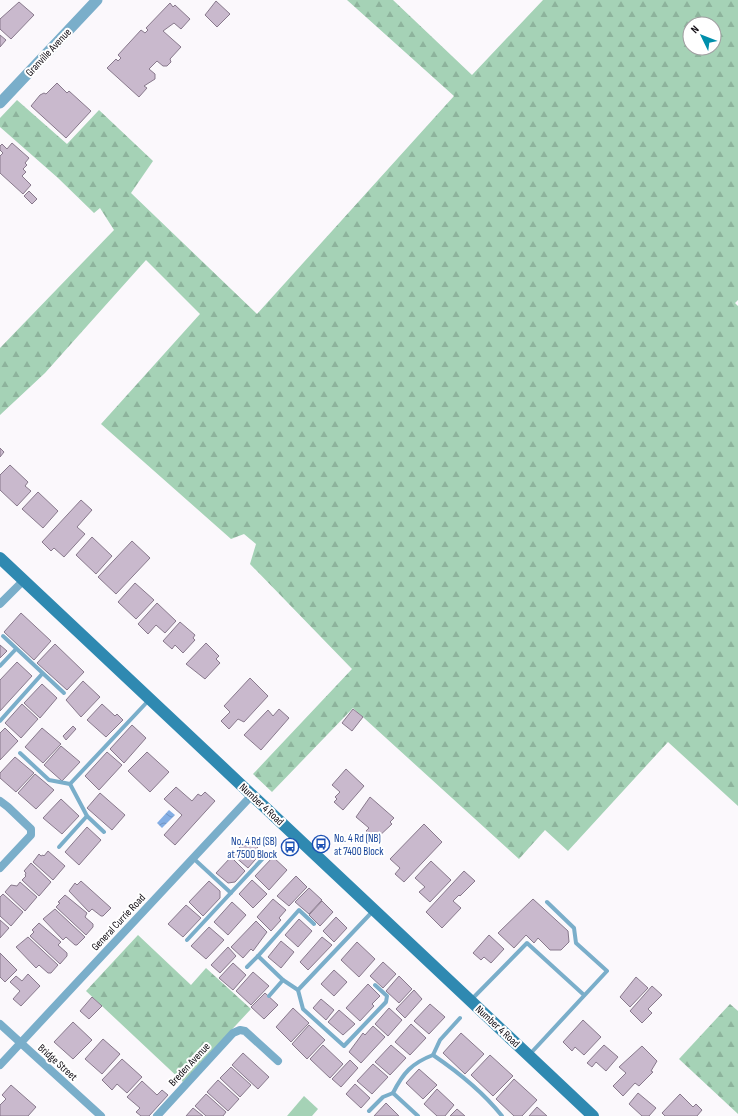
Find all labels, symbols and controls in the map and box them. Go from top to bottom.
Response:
north arrow [682,16,722,56]
text: N [688,23,702,36]
street label: Granville Avenue [23,26,74,79]
street label: Number 4 Road [237,781,287,828]
place label: No. 4 Rd (NB) at 7400 Block [334,832,384,858]
bus stop icon: No. 4 Rd (NB) at 7400 Block [311,834,331,854]
place label: No. 4 Rd (SB) at 7500 Block [227,835,278,861]
bus stop icon: No. 4 Rd (SB) at 7500 Block [280,837,300,857]
street label: General Currie Road [89,891,148,953]
street label: Number 4 Road [473,1003,523,1050]
street label: Breden Avenue [166,1040,213,1089]
street label: Bridge Street [35,1041,80,1084]

